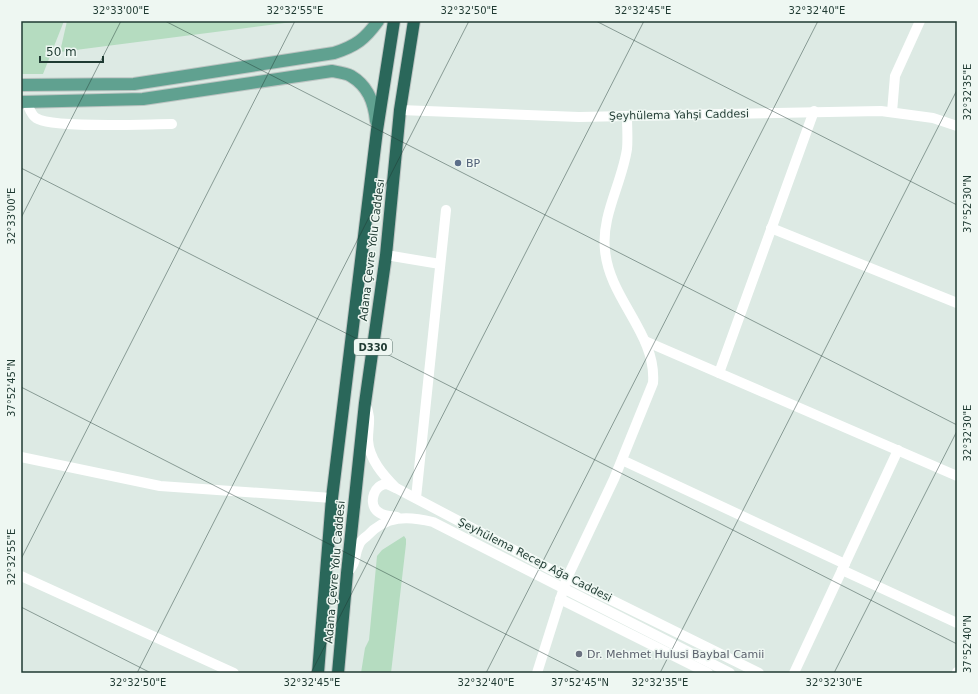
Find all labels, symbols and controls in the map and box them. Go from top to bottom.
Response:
text: 32°33'00"E [93,5,149,16]
text: 32°32'55"E [267,5,323,16]
text: 32°32'50"E [441,5,497,16]
text: 32°32'45"E [615,5,671,16]
text: 32°32'40"E [789,5,845,16]
scale bar [40,38,103,64]
text: 50 m [46,45,77,59]
text: 32°32'35"E [962,64,973,120]
street label: Şeyhülema Yahşi Caddesi [609,107,749,123]
place label: BP [466,157,481,170]
marker: BP [453,158,463,168]
text: 37°52'30"N [962,175,973,233]
street label: Adana Çevre Yolu Caddesi [357,178,387,322]
text: 32°33'00"E [6,188,17,244]
road number: D330 [354,339,392,355]
text: 37°52'45"N [6,359,17,417]
text: 32°32'30"E [962,405,973,461]
street label: Adana Çevre Yolu Caddesi [322,500,348,644]
street label: Şeyhülema Recep Ağa Caddesi [456,515,614,605]
text: 32°32'55"E [6,529,17,585]
text: 37°52'40"N [962,615,973,673]
place label: Dr. Mehmet Hulusi Baybal Camii [587,648,764,661]
marker: Dr. Mehmet Hulusi Baybal Camii [574,649,584,659]
text: 32°32'50"E [110,677,166,688]
text: 32°32'45"E [284,677,340,688]
text: 32°32'40"E [458,677,514,688]
text: 37°52'45"N [551,677,609,688]
text: 32°32'35"E [632,677,688,688]
text: 32°32'30"E [806,677,862,688]

